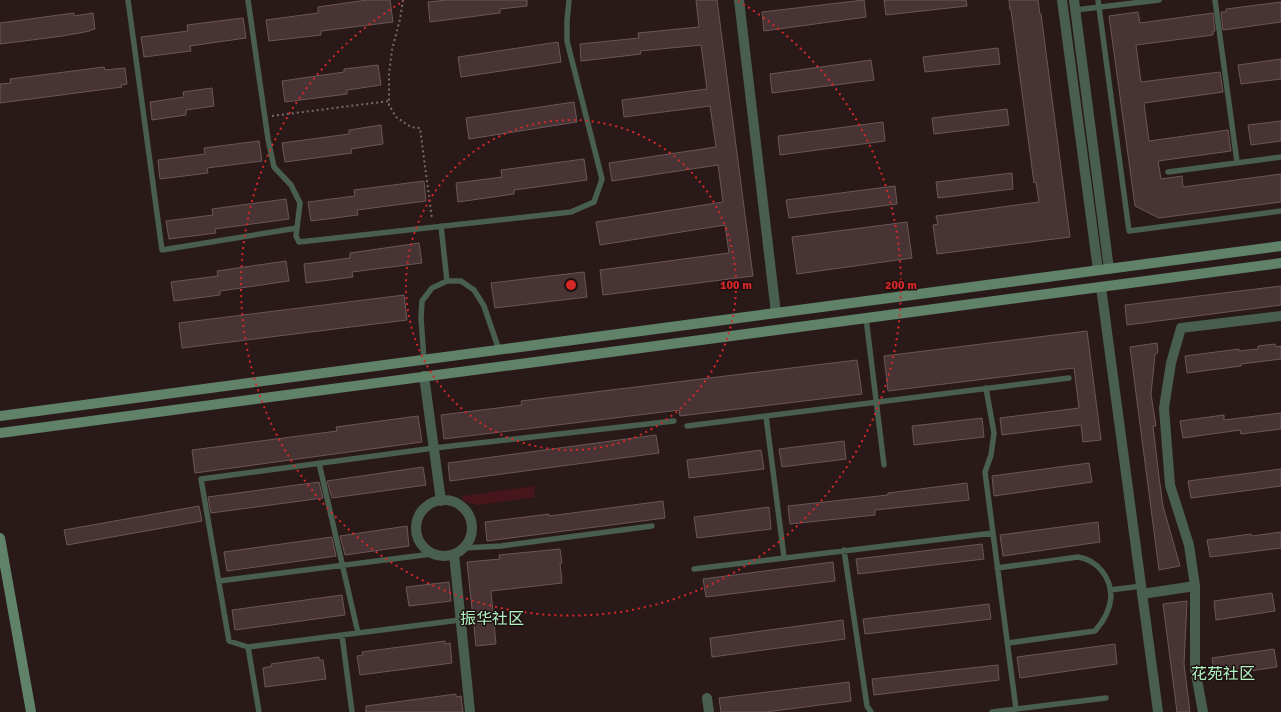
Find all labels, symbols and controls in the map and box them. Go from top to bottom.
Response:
centre of rings [564,278,578,292]
text: 100 m [720,278,752,293]
text: 200 m [885,278,917,293]
district label: 振华社区 [460,609,524,629]
district label: 花苑社区 [1191,664,1255,684]

